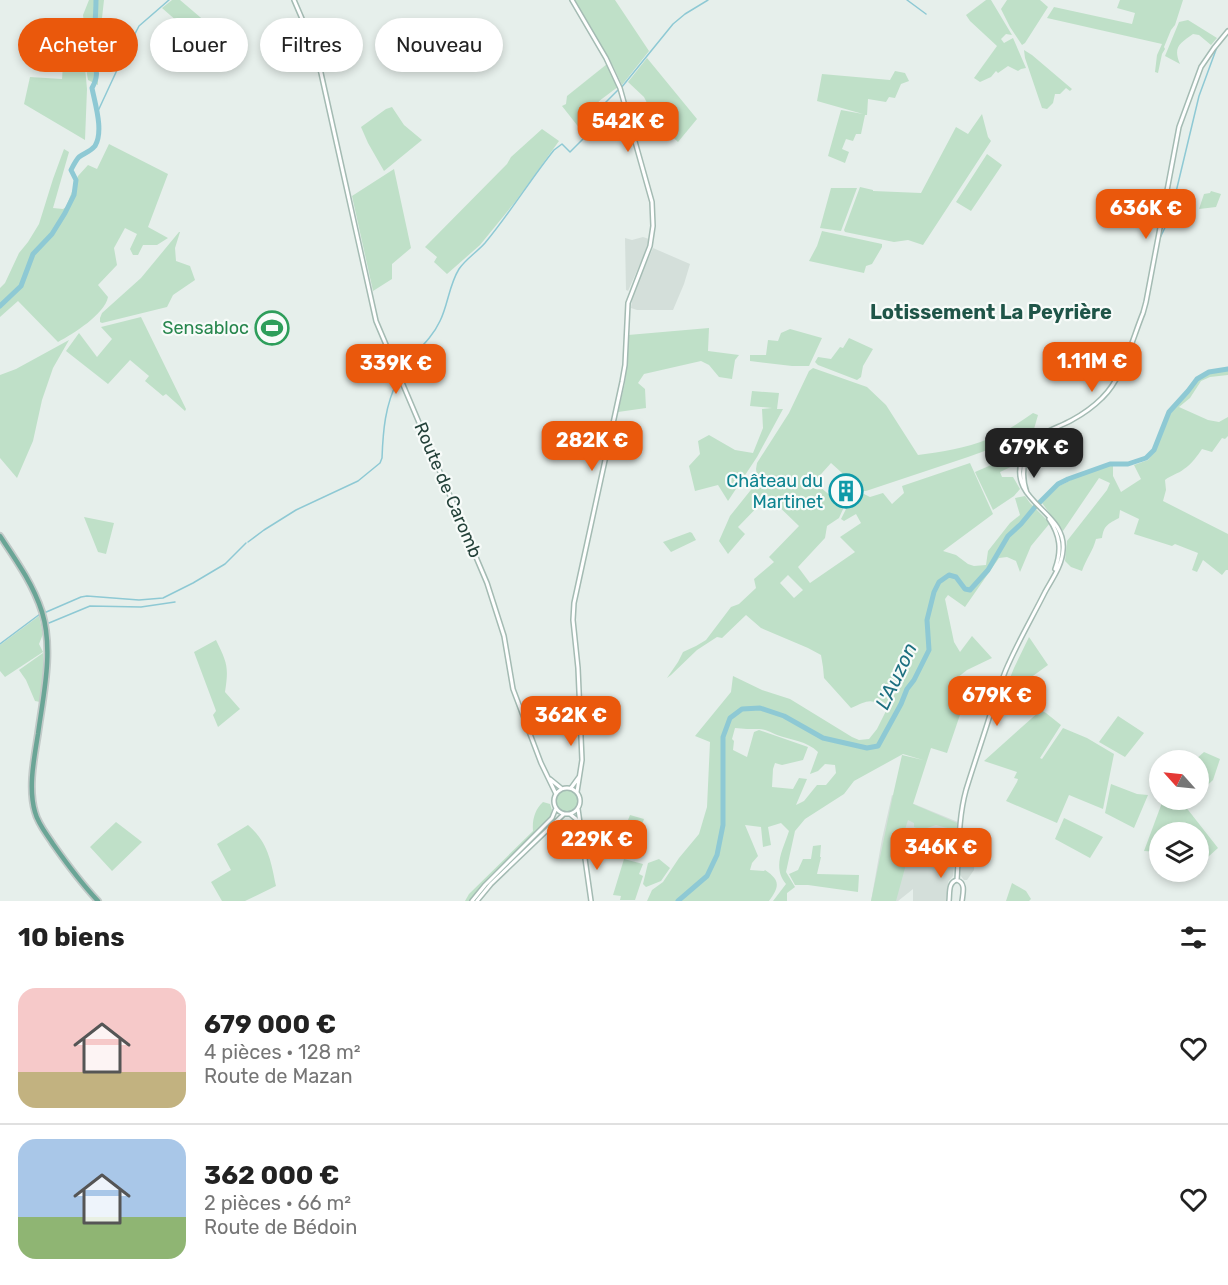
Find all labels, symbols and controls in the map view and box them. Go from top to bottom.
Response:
chip: Acheter [18,18,138,72]
chip: Louer [150,18,248,72]
chip: Filtres [260,18,363,72]
chip: Nouveau [375,18,503,72]
pin: 542K € [579,102,677,153]
text: 542K € [592,109,664,133]
pin: 636K € [1097,189,1195,240]
text: 636K € [1110,196,1182,220]
district label: Lotissement La Peyrière [870,300,1112,324]
sports icon: Sensabloc [254,310,290,346]
place label: Sensabloc [162,317,249,339]
pin: 1.11M € [1037,342,1147,393]
pin: 339K € [347,344,445,395]
text: 1.11M € [1057,349,1127,373]
text: 339K € [360,351,432,375]
street label: Route de Caromb [410,419,486,561]
pin: 282K € [543,421,641,472]
text: 282K € [556,428,628,452]
pin: 679K € [985,428,1083,479]
text: 679K € [999,435,1069,459]
place label: Château du Martinet [726,470,823,513]
building icon: Château du Martinet [828,473,864,509]
water label: L'Auzon [870,639,922,713]
pin: 679K € [948,676,1046,727]
text: 679K € [962,683,1032,707]
pin: 362K € [522,696,620,747]
text: 362K € [535,703,607,727]
north arrow [1149,750,1209,810]
map controls [1149,750,1209,882]
pin: 229K € [548,820,646,871]
button: layers [1149,822,1209,882]
text: 229K € [561,827,633,851]
pin: 346K € [892,828,990,879]
text: 346K € [905,835,978,859]
icon: filters [1177,921,1210,954]
text: 10 biens [18,922,125,953]
text: 679 000 € [204,1009,336,1040]
icon: home [66,1012,138,1084]
icon: heart [1177,1032,1210,1065]
text: 4 pièces · 128 m² [204,1040,361,1064]
text: Route de Mazan [204,1064,353,1088]
text: 362 000 € [204,1160,340,1191]
icon: home [66,1163,138,1235]
icon: heart [1177,1183,1210,1216]
text: 2 pièces · 66 m² [204,1191,351,1215]
text: Route de Bédoin [204,1215,357,1239]

